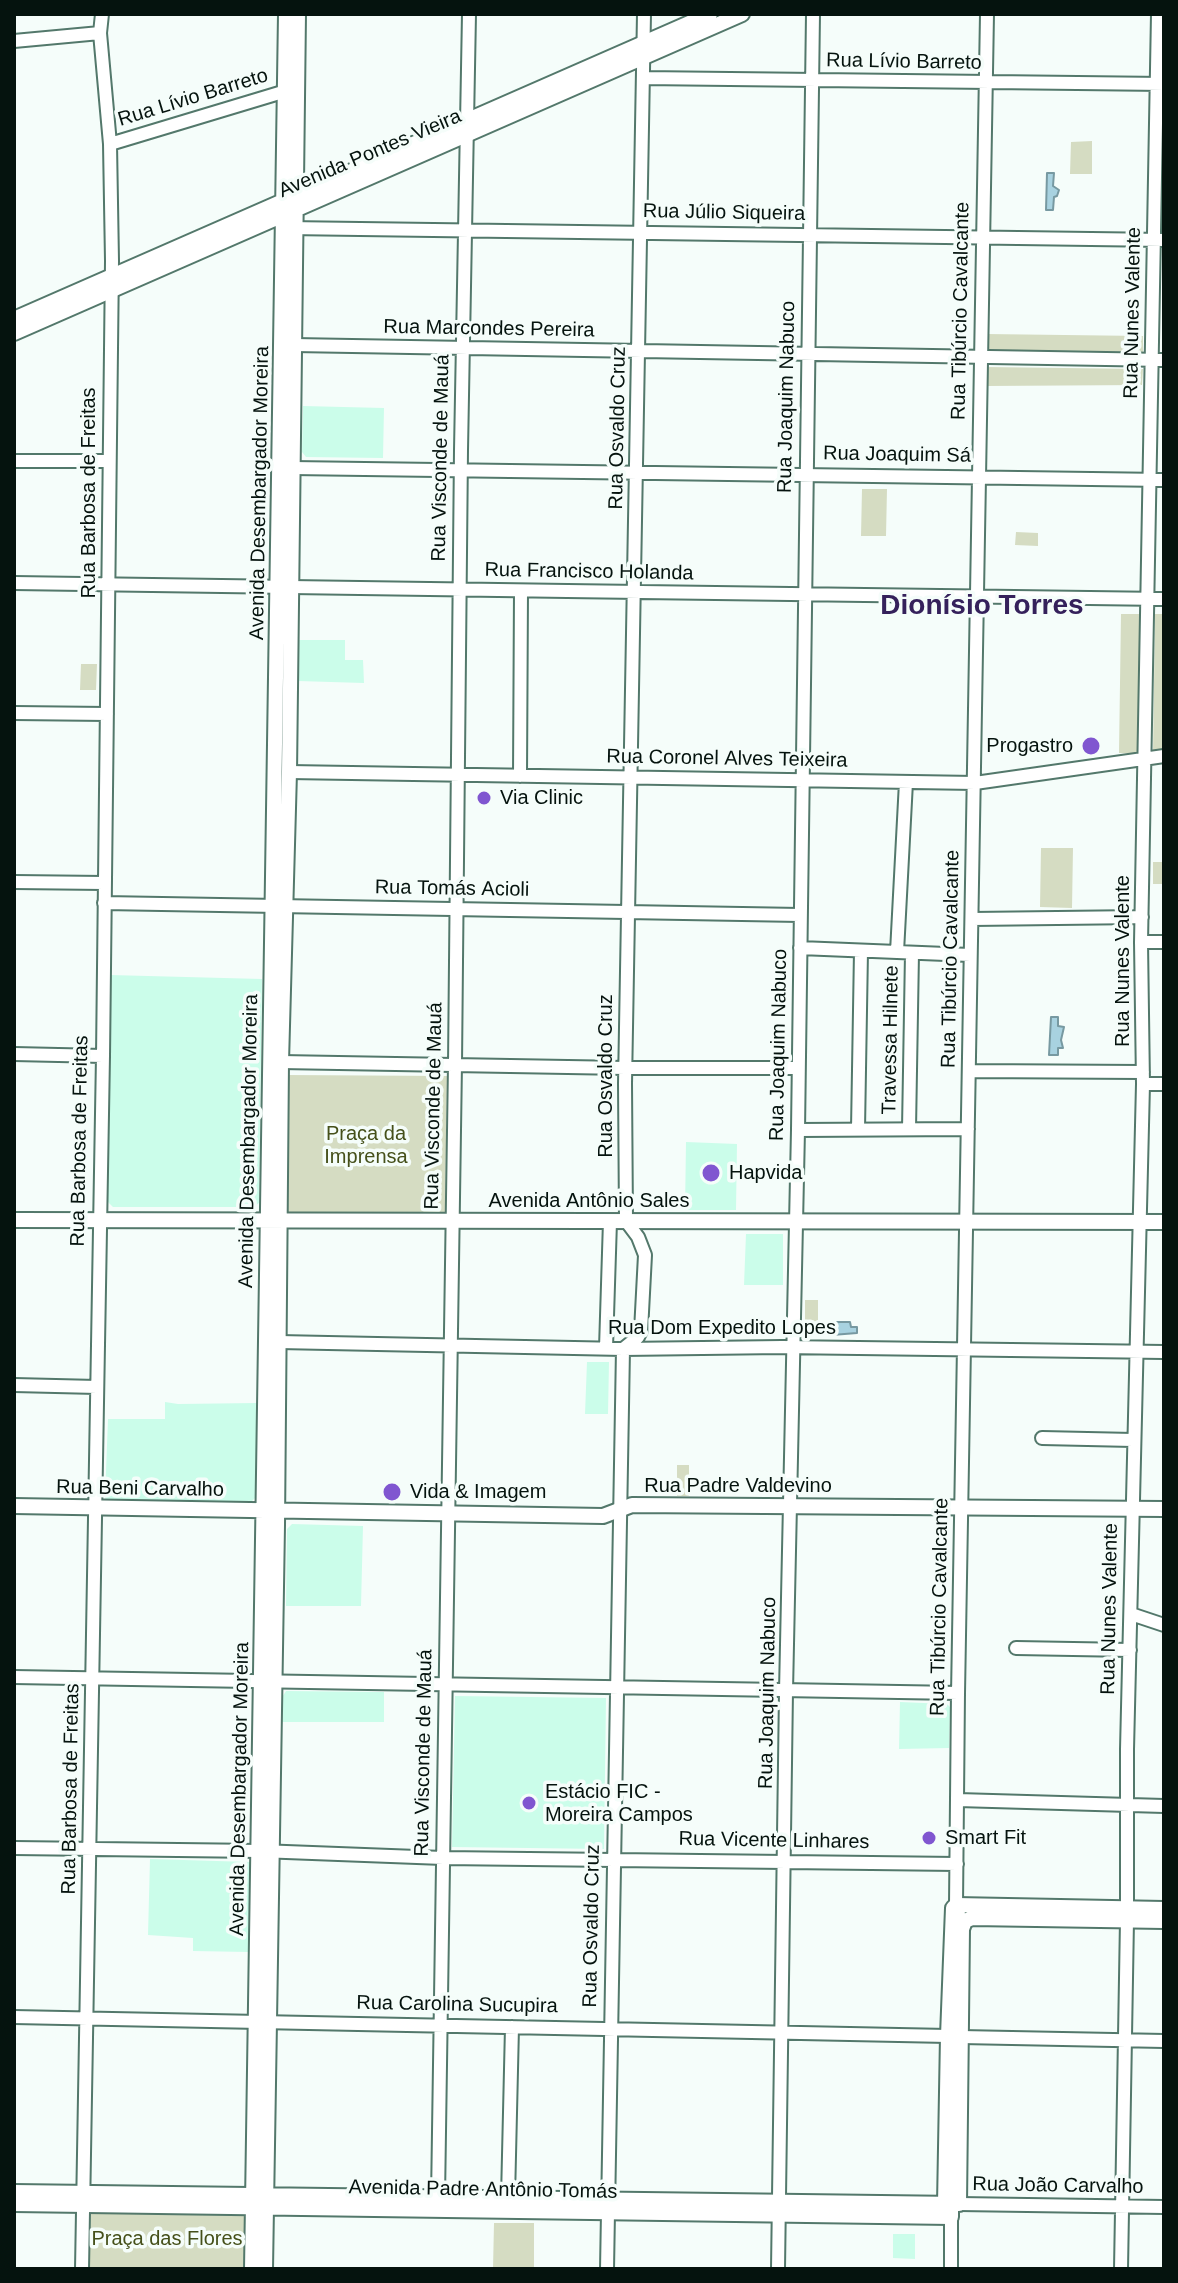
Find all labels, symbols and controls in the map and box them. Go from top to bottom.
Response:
street label: Rua Lívio Barreto [826,49,982,75]
street label: Rua Lívio Barreto [115,64,271,132]
street label: Avenida Pontes Vieira [275,105,465,203]
street label: Rua Júlio Siqueira [643,200,805,226]
street label: Rua Tibúrcio Cavalcante [947,202,975,420]
street label: Rua Nunes Valente [1120,227,1146,399]
street label: Rua Joaquim Nabuco [773,301,801,493]
street label: Rua Marcondes Pereira [383,315,595,343]
street label: Avenida Desembargador Moreira [245,346,275,640]
street label: Rua Osvaldo Cruz [605,346,631,510]
street label: Rua Visconde de Mauá [427,354,455,562]
street label: Rua Barbosa de Freitas [77,387,101,599]
street label: Rua Joaquim Sá [823,442,971,468]
street label: Rua Francisco Holanda [484,558,694,586]
district label: Dionísio Torres [880,589,1084,623]
place label: Progastro [986,734,1073,758]
marker: Progastro [1080,735,1102,757]
street label: Rua Coronel Alves Teixeira [606,745,848,773]
place label: Via Clinic [500,786,583,810]
marker: Via Clinic [475,789,493,807]
street label: Rua Tibúrcio Cavalcante [937,850,965,1068]
street label: Rua Nunes Valente [1111,875,1135,1047]
street label: Rua Tomás Acioli [375,876,529,902]
street label: Rua Joaquim Nabuco [765,949,793,1141]
street label: Travessa Hilnete [878,965,904,1115]
street label: Avenida Desembargador Moreira [234,994,264,1288]
street label: Rua Osvaldo Cruz [594,994,618,1158]
street label: Rua Visconde de Mauá [420,1002,448,1210]
street label: Rua Barbosa de Freitas [66,1035,94,1247]
park label: Praça da Imprensa [324,1122,408,1169]
place label: Hapvida [729,1161,802,1185]
marker: Hapvida [700,1162,722,1184]
street label: Avenida Antônio Sales [489,1189,689,1213]
street label: Rua Dom Expedito Lopes [608,1316,836,1340]
street label: Rua Padre Valdevino [644,1474,832,1498]
street label: Rua Beni Carvalho [56,1476,224,1502]
place label: Vida & Imagem [410,1480,546,1504]
marker: Vida & Imagem [381,1481,403,1503]
street label: Rua Tibúrcio Cavalcante [926,1498,954,1716]
street label: Rua Nunes Valente [1097,1523,1123,1695]
street label: Rua Joaquim Nabuco [754,1597,782,1789]
street label: Avenida Desembargador Moreira [225,1642,255,1936]
street label: Rua Visconde de Mauá [410,1649,438,1857]
street label: Rua Barbosa de Freitas [57,1683,85,1895]
place label: Estácio FIC - Moreira Campos [545,1780,693,1827]
marker: Estácio FIC - Moreira Campos [520,1794,538,1812]
place label: Smart Fit [945,1826,1026,1850]
street label: Rua Vicente Linhares [678,1827,870,1855]
marker: Smart Fit [920,1829,938,1847]
street label: Rua Osvaldo Cruz [579,1844,605,2008]
street label: Rua Carolina Sucupira [356,1991,558,2019]
street label: Rua João Carvalho [972,2173,1144,2199]
street label: Avenida Padre Antônio Tomás [348,2176,618,2204]
park label: Praça das Flores [91,2227,243,2251]

